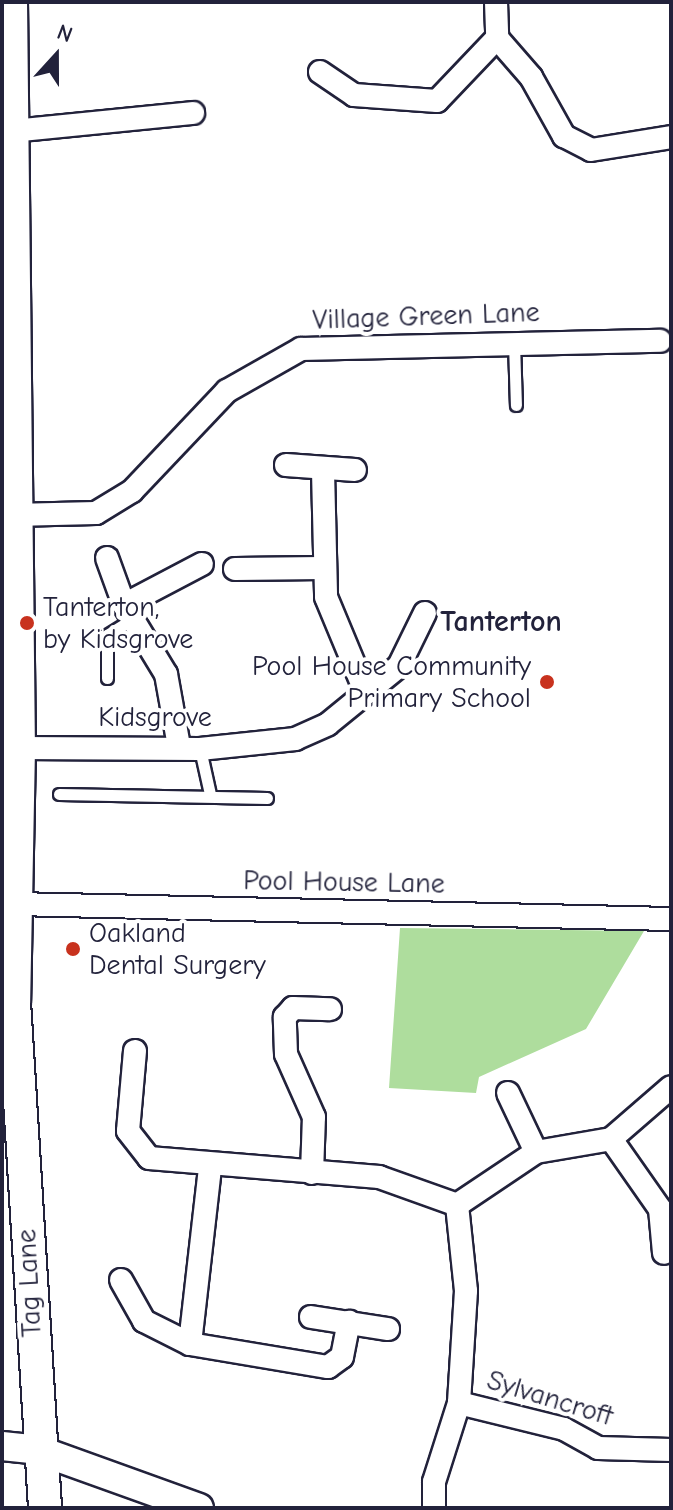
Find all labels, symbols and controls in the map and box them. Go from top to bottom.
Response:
north arrow [16,16,96,96]
text: N [53,19,76,48]
street label: Village Green Lane [312,295,540,337]
place label: Tanterton, by Kidsgrove [43,590,193,656]
district label: Tanterton [440,604,562,640]
marker: Tanterton, by Kidsgrove [18,614,36,632]
place label: Pool House Community Primary School [252,649,531,715]
marker: Pool House Community Primary School [538,673,556,691]
street label: Kidsgrove [98,700,212,734]
street label: Pool House Lane [243,863,445,901]
place label: Oakland Dental Surgery [89,916,266,982]
marker: Oakland Dental Surgery [64,940,82,958]
street label: Tag Lane [9,1228,49,1338]
street label: Sylvancroft [483,1363,617,1433]

